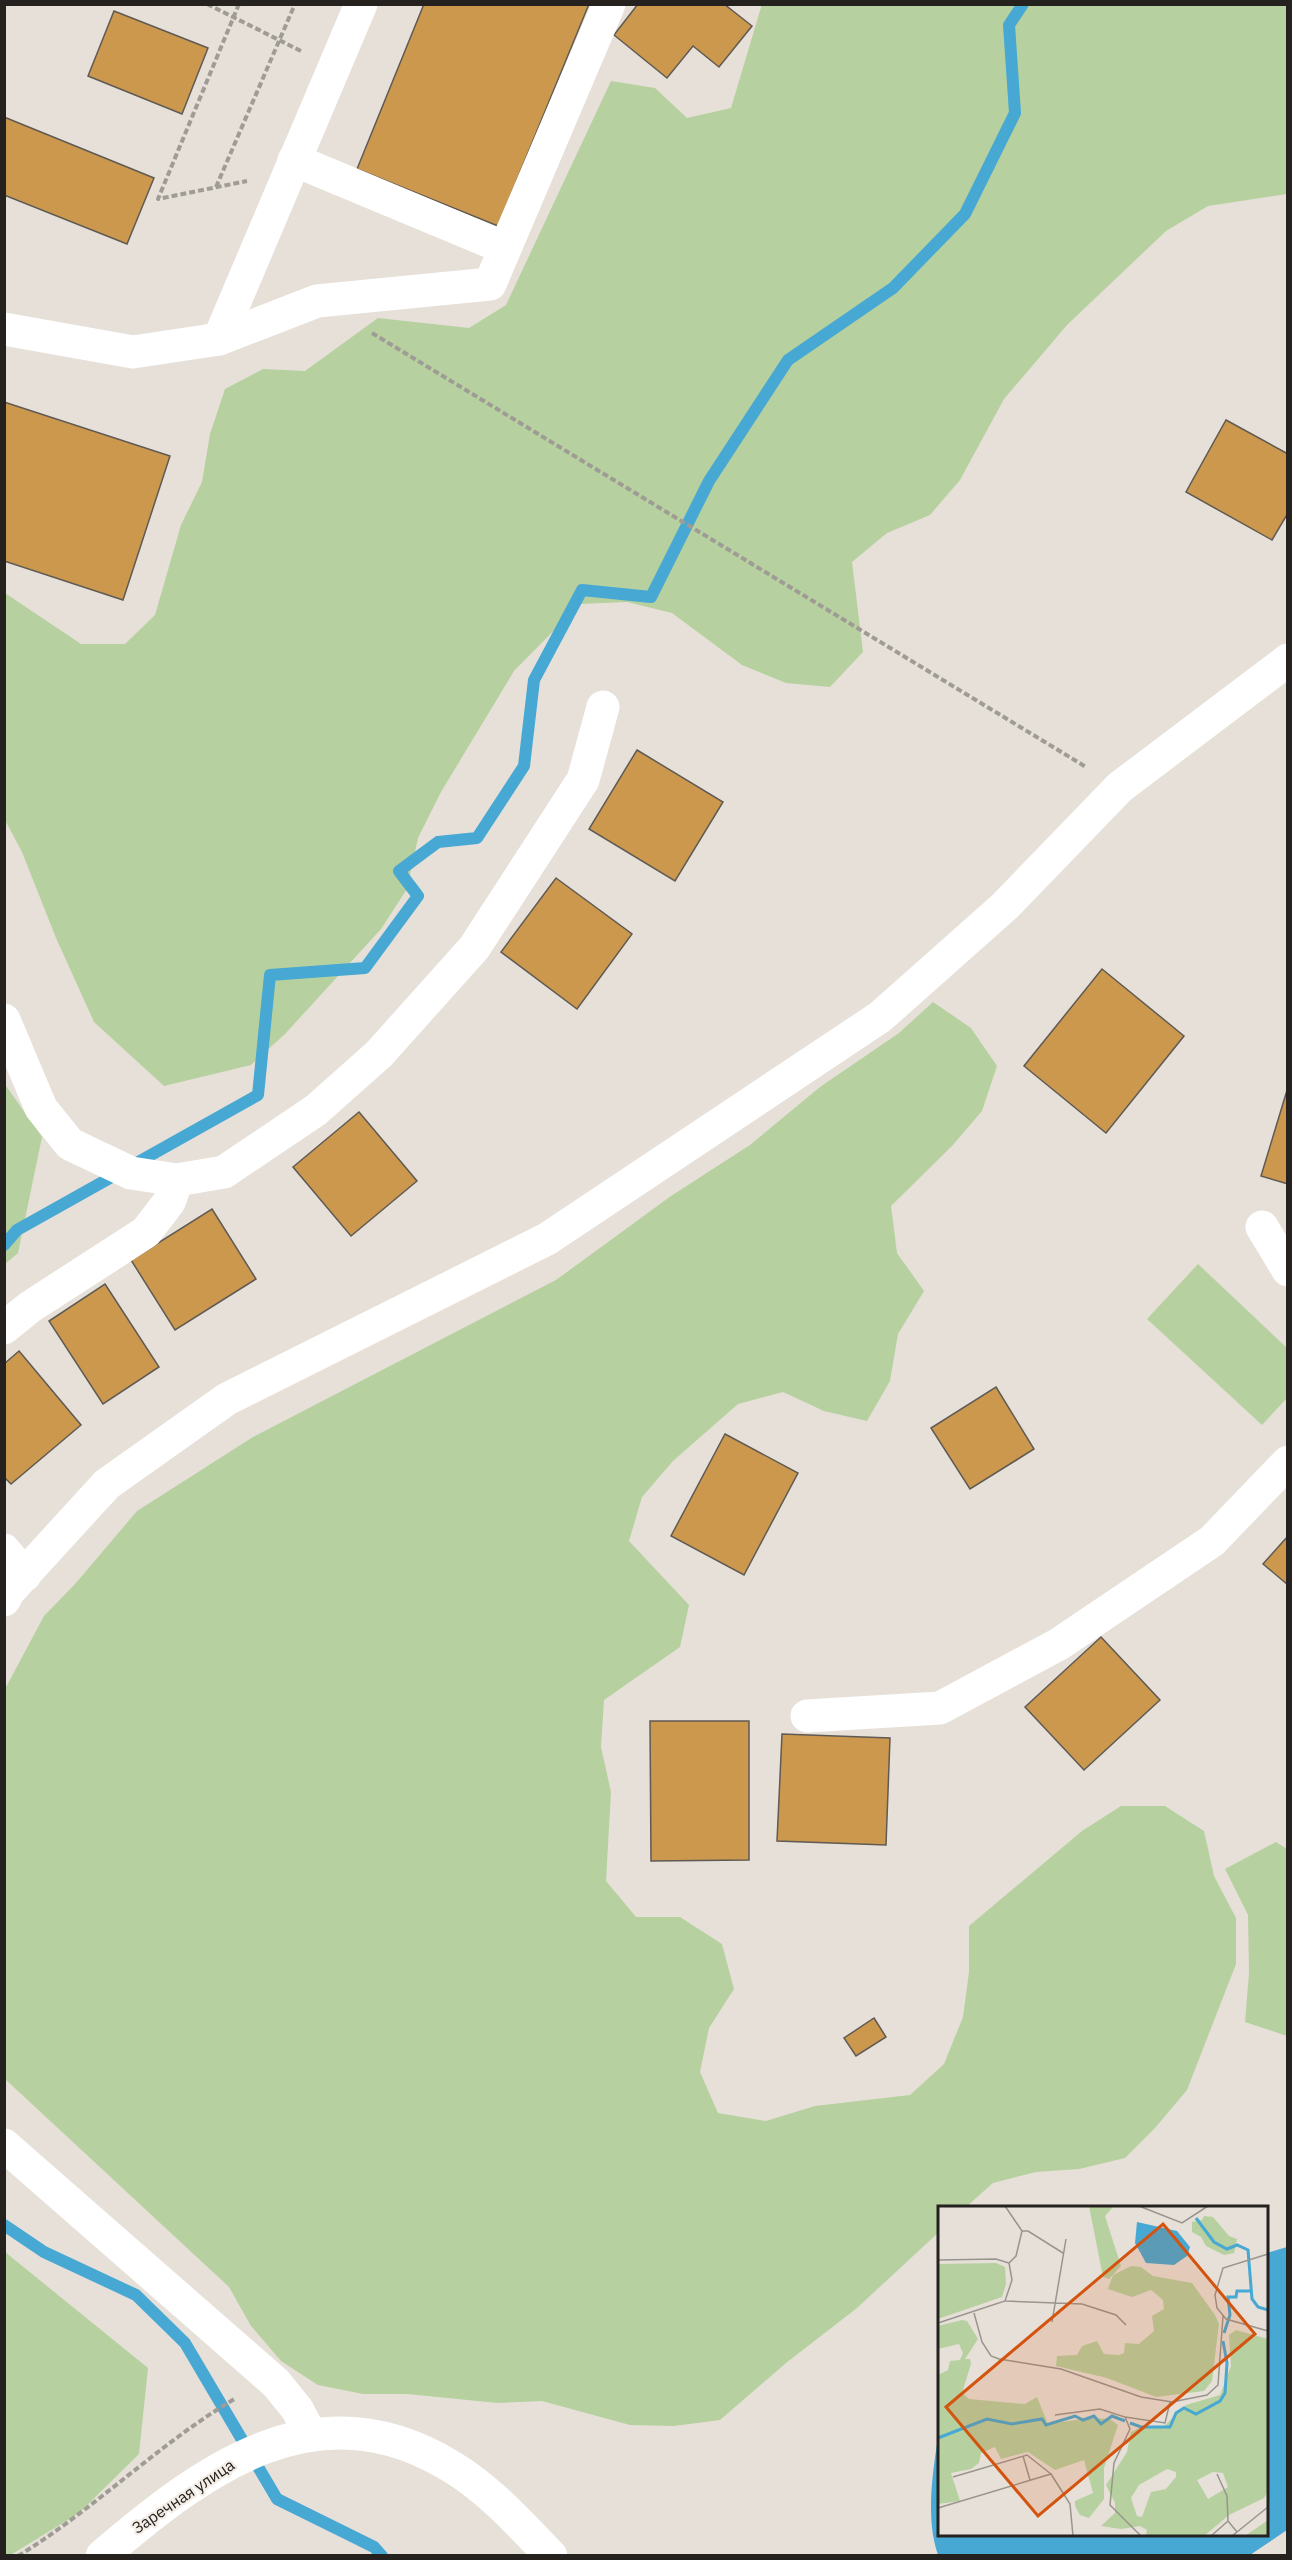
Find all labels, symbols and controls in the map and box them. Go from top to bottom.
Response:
inset map [938,2206,1268,2536]
street label: Заречная улица [128,2454,238,2538]

